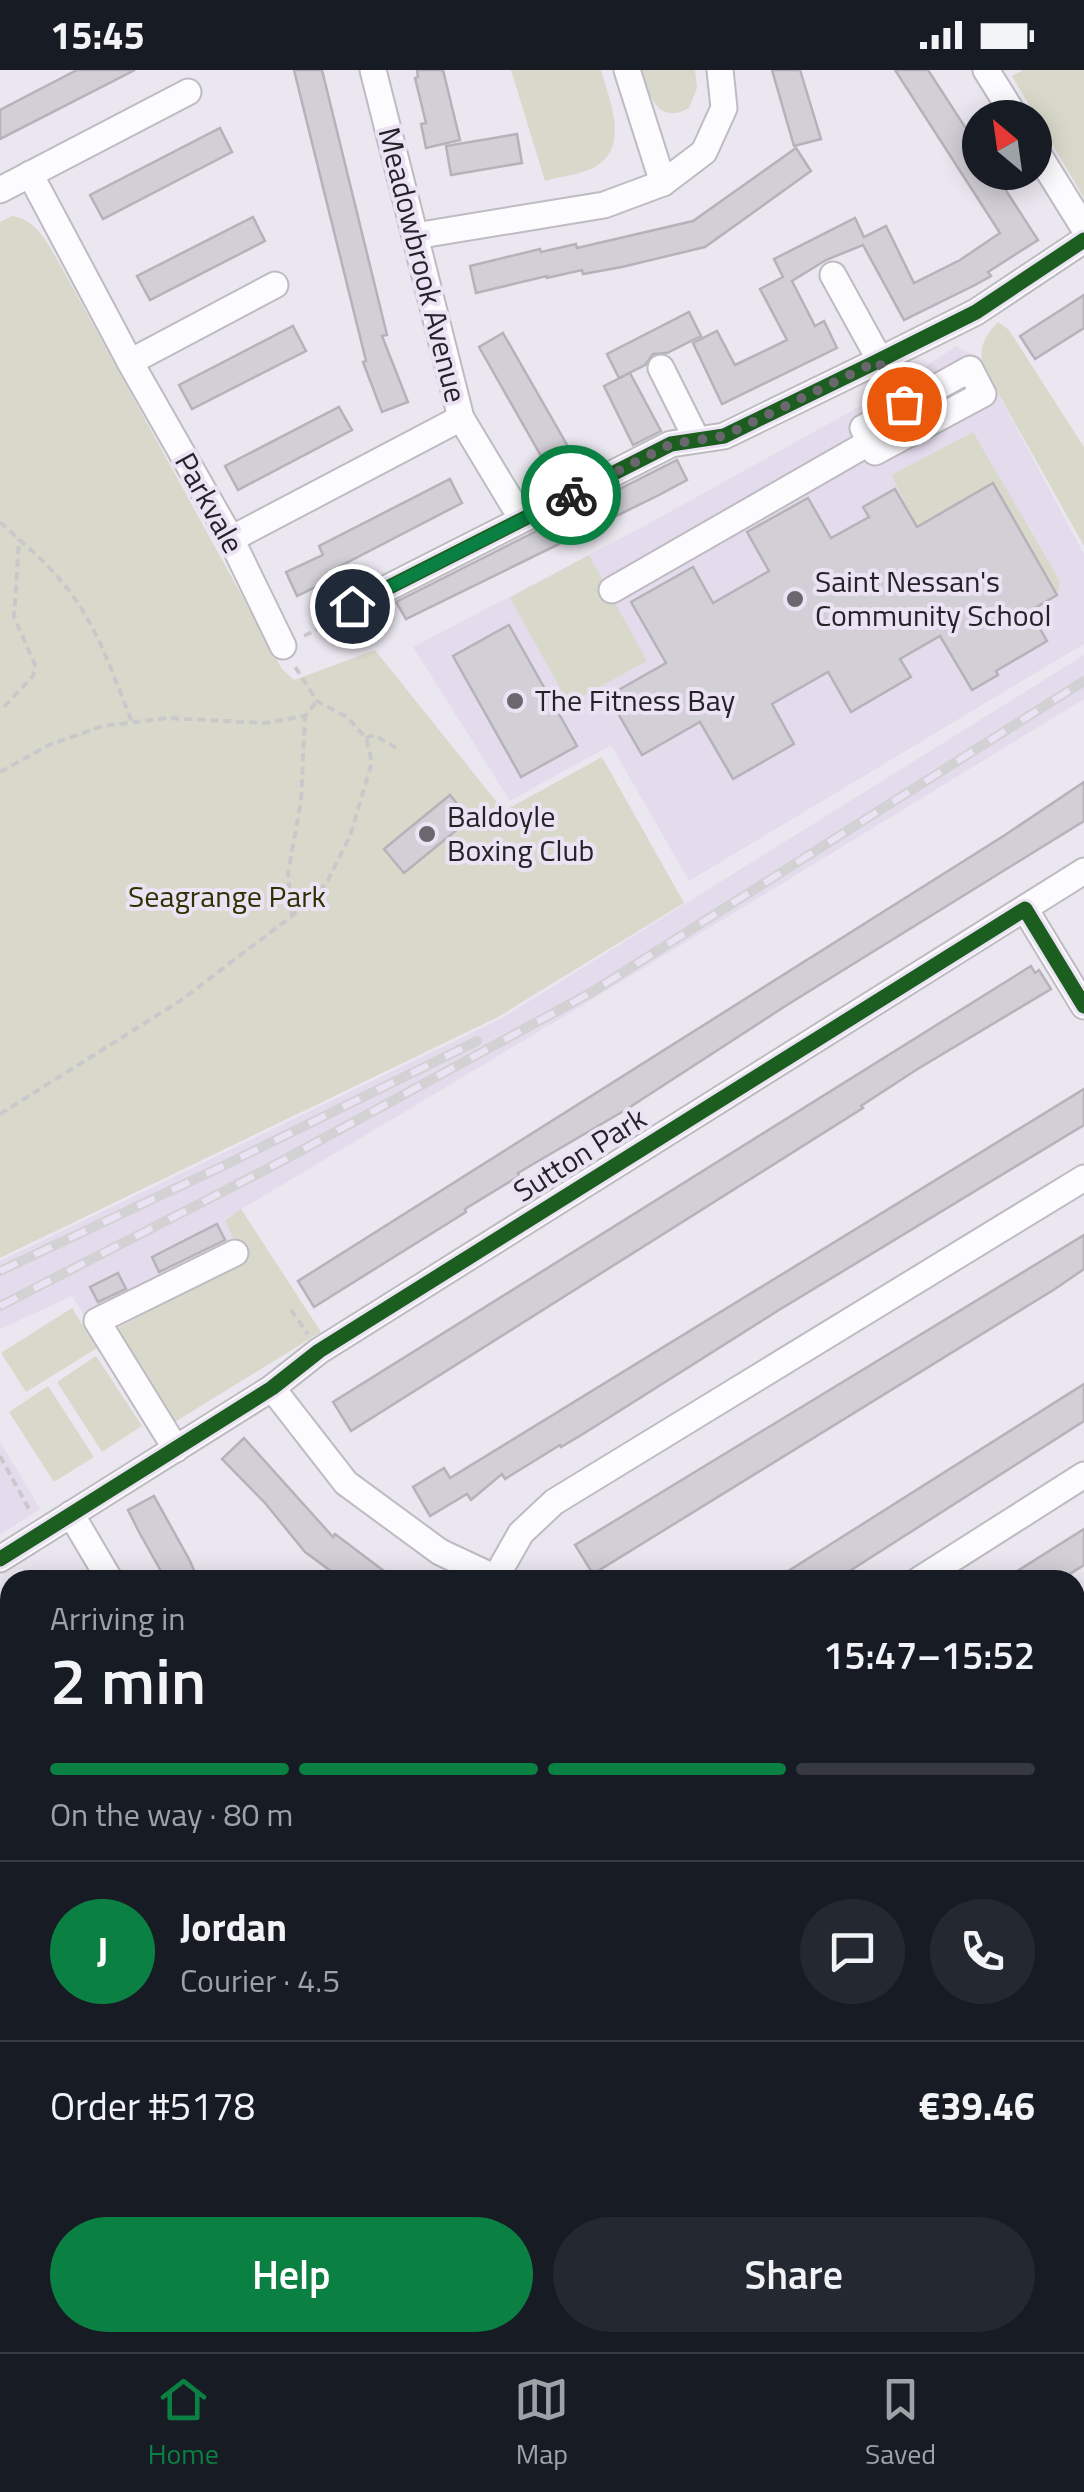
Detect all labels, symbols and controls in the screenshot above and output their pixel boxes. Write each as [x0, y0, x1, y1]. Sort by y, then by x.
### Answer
text: 15:45 [50, 6, 145, 64]
north arrow [962, 100, 1052, 190]
map controls [962, 100, 1052, 190]
street label: Meadowbrook Avenue [367, 122, 479, 407]
pin [862, 362, 947, 447]
icon: bag [877, 377, 932, 432]
street label: Parkvale [163, 444, 256, 561]
courier [521, 445, 621, 545]
icon: bike [544, 468, 599, 523]
place label: Saint Nessan's Community School [815, 558, 1051, 638]
pin [310, 564, 395, 649]
icon: home [325, 579, 380, 634]
marker: Saint Nessan's Community School [784, 588, 806, 610]
place label: The Fitness Bay [535, 677, 735, 723]
marker: The Fitness Bay [504, 690, 526, 712]
place label: Baldoyle Boxing Club [447, 793, 594, 873]
marker: Baldoyle Boxing Club [416, 823, 438, 845]
park label: Seagrange Park [128, 873, 326, 919]
street label: Sutton Park [504, 1095, 655, 1213]
text: Arriving in [50, 1594, 186, 1642]
text: 15:47–15:52 [823, 1626, 1035, 1684]
text: 2 min [50, 1630, 206, 1729]
text: On the way · 80 m [50, 1790, 293, 1838]
text: Jordan [180, 1898, 287, 1956]
button: chat [800, 1899, 905, 2004]
button: phone [930, 1899, 1035, 2004]
text: J [97, 1922, 108, 1980]
text: Courier · 4.5 [180, 1956, 340, 2004]
text: Order #5178 [50, 2077, 255, 2135]
text: €39.46 [919, 2077, 1035, 2135]
button: Help [50, 2217, 533, 2332]
button: Share [553, 2217, 1035, 2332]
tab: Home [148, 2372, 219, 2475]
tab: Map [514, 2372, 569, 2475]
tab: Saved [865, 2372, 936, 2475]

